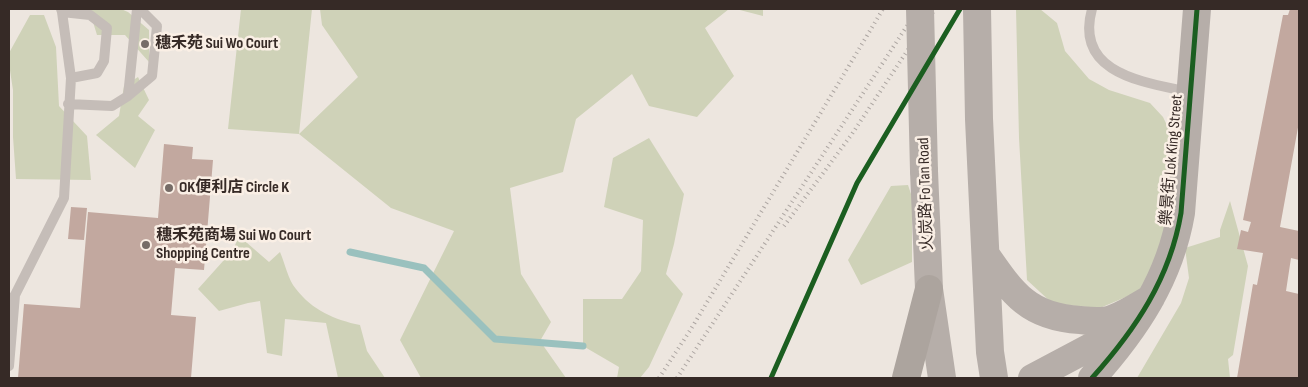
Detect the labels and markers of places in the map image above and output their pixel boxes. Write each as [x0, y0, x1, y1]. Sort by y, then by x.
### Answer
place label: 穗禾苑 Sui Wo Court [155, 34, 278, 54]
marker: 穗禾苑 Sui Wo Court [139, 38, 151, 50]
place label: OK便利店 Circle K [179, 178, 289, 198]
marker: OK便利店 Circle K [163, 182, 175, 194]
place label: 穗禾苑商場 Sui Wo Court Shopping Centre [156, 226, 311, 264]
marker: 穗禾苑商場 Sui Wo Court Shopping Centre [140, 239, 152, 251]

